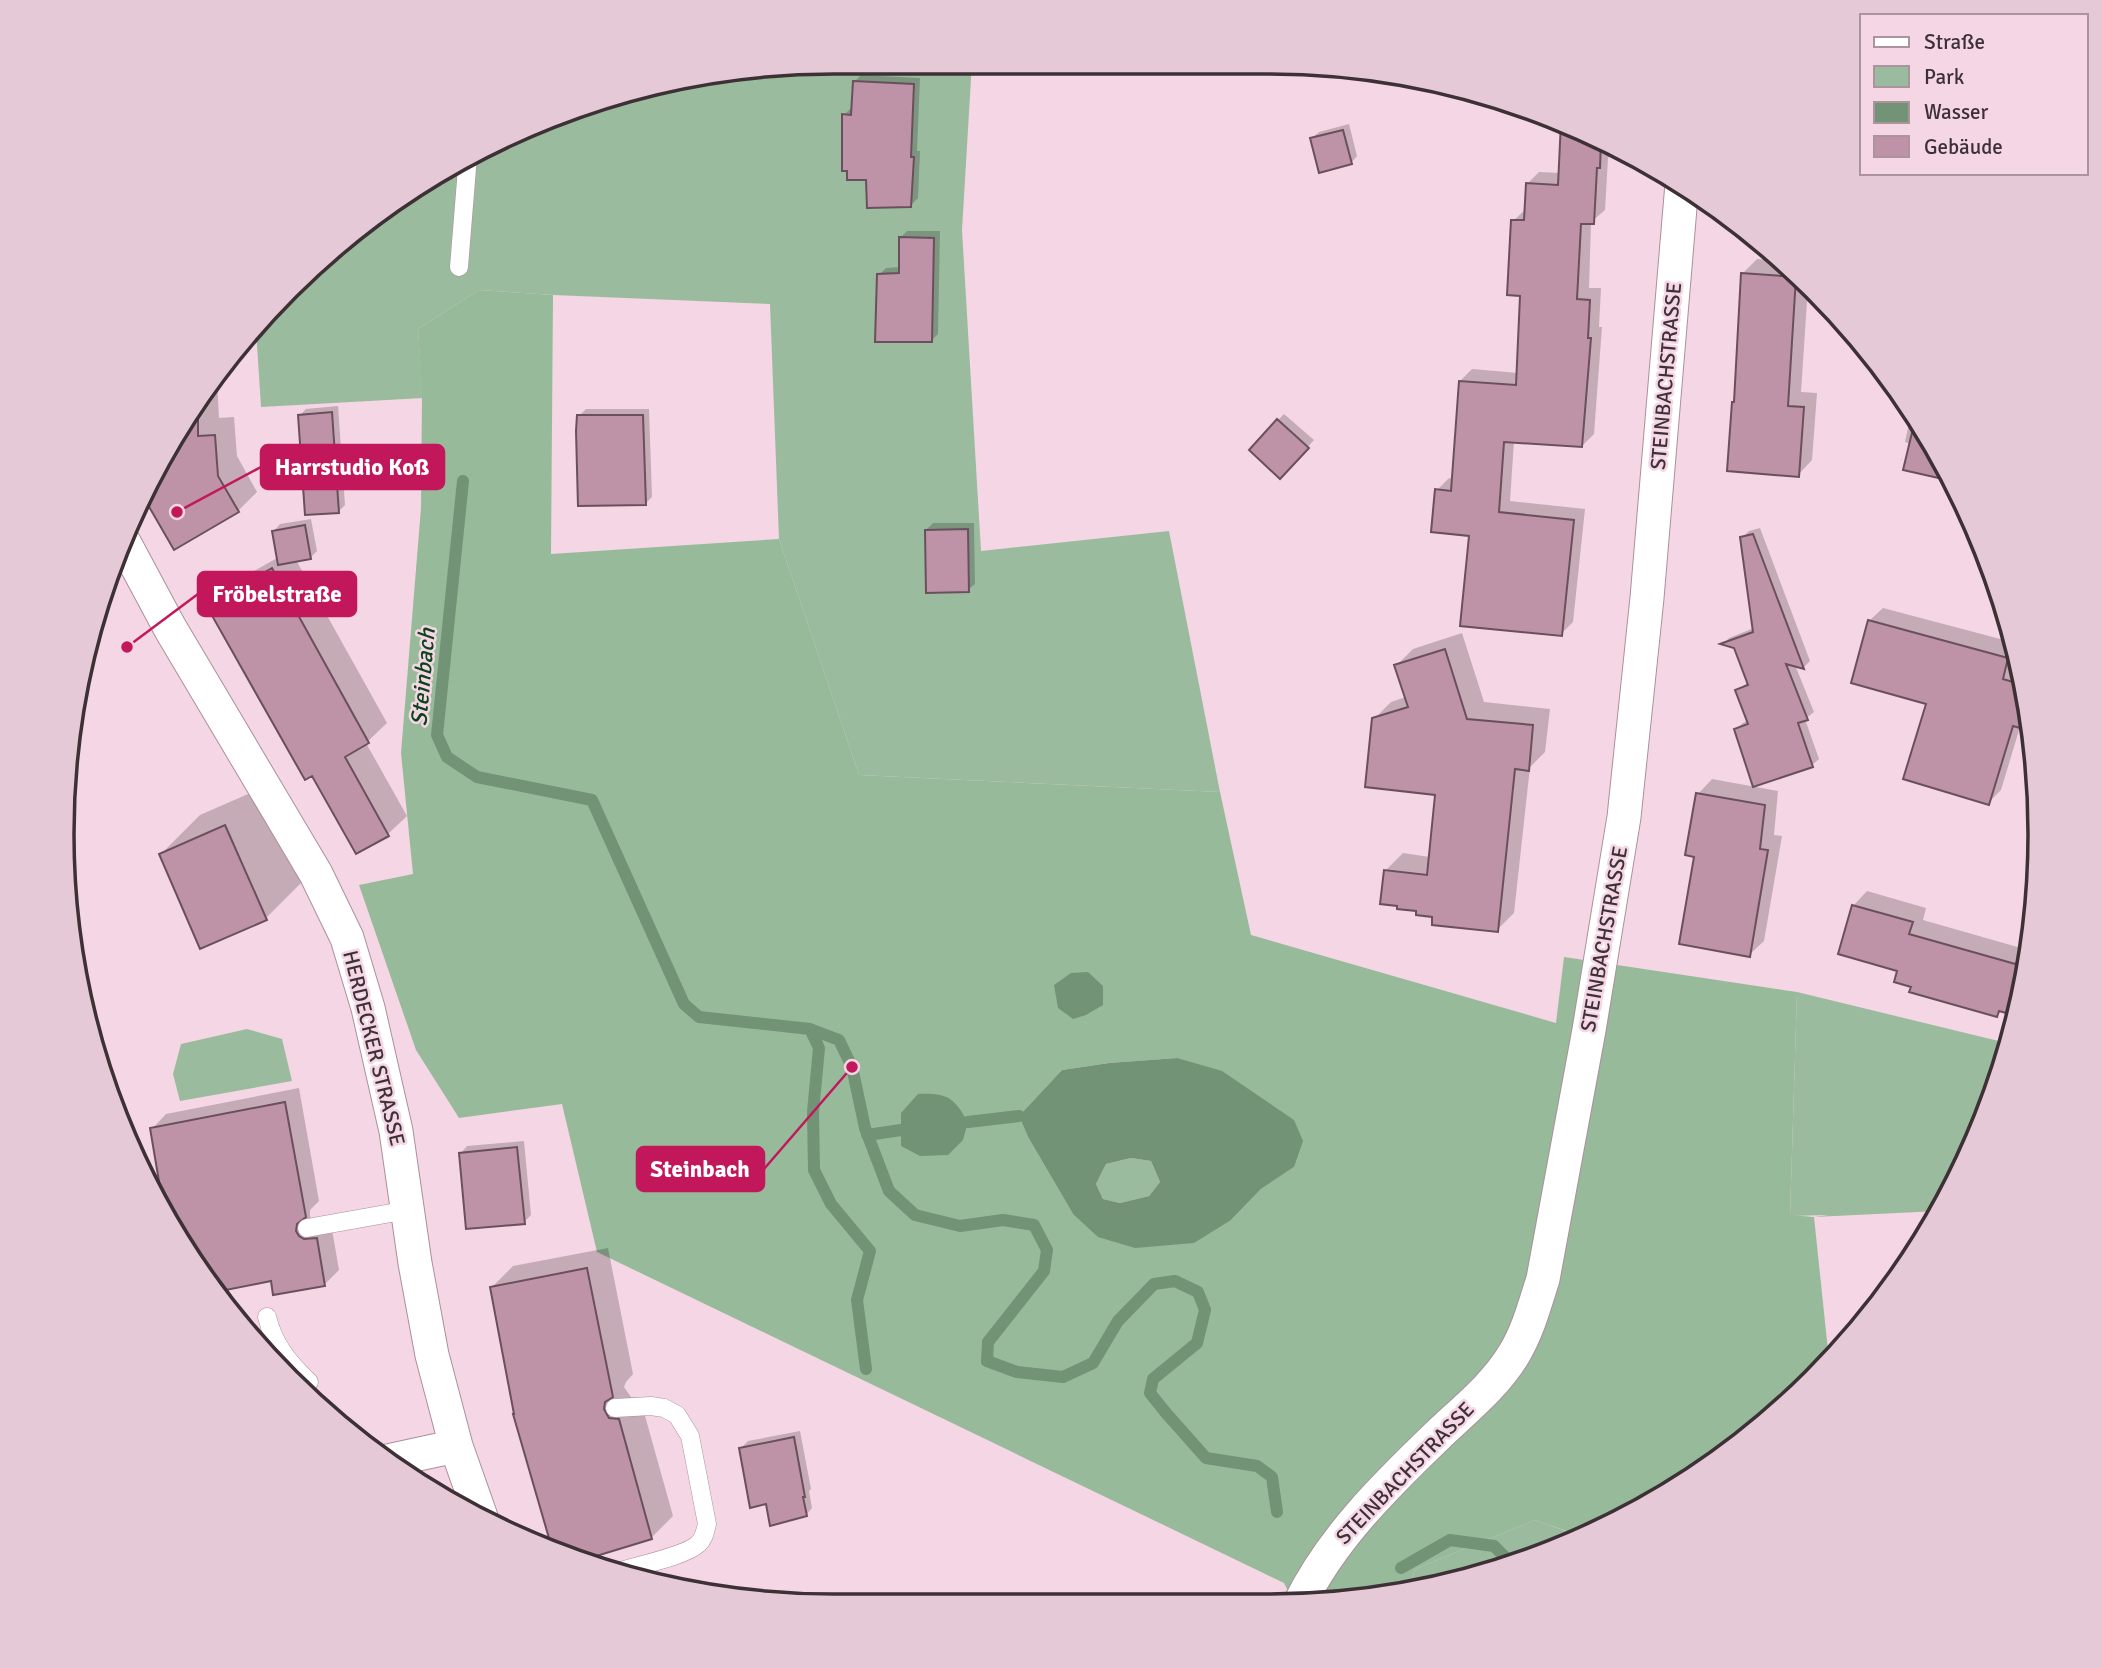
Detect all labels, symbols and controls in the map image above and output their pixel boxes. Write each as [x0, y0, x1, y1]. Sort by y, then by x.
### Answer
legend [1860, 14, 2088, 175]
text: Straße [1924, 29, 1985, 55]
text: Park [1924, 64, 1965, 90]
text: Wasser [1924, 99, 1989, 125]
text: Gebäude [1924, 134, 2003, 160]
street label: STEINBACHSTRASSE [1645, 281, 1687, 471]
callout: Harrstudio Koß [261, 445, 444, 489]
text: Harrstudio Koß [275, 453, 429, 482]
callout: Fröbelstraße [198, 572, 356, 616]
text: Fröbelstraße [212, 580, 342, 609]
water label: Steinbach [404, 625, 442, 727]
street label: STEINBACHSTRASSE [1575, 844, 1633, 1034]
street label: HERDECKER STRASSE [337, 948, 411, 1148]
callout: Steinbach [637, 1147, 764, 1191]
text: Steinbach [650, 1155, 750, 1184]
street label: STEINBACHSTRASSE [1330, 1396, 1480, 1550]

